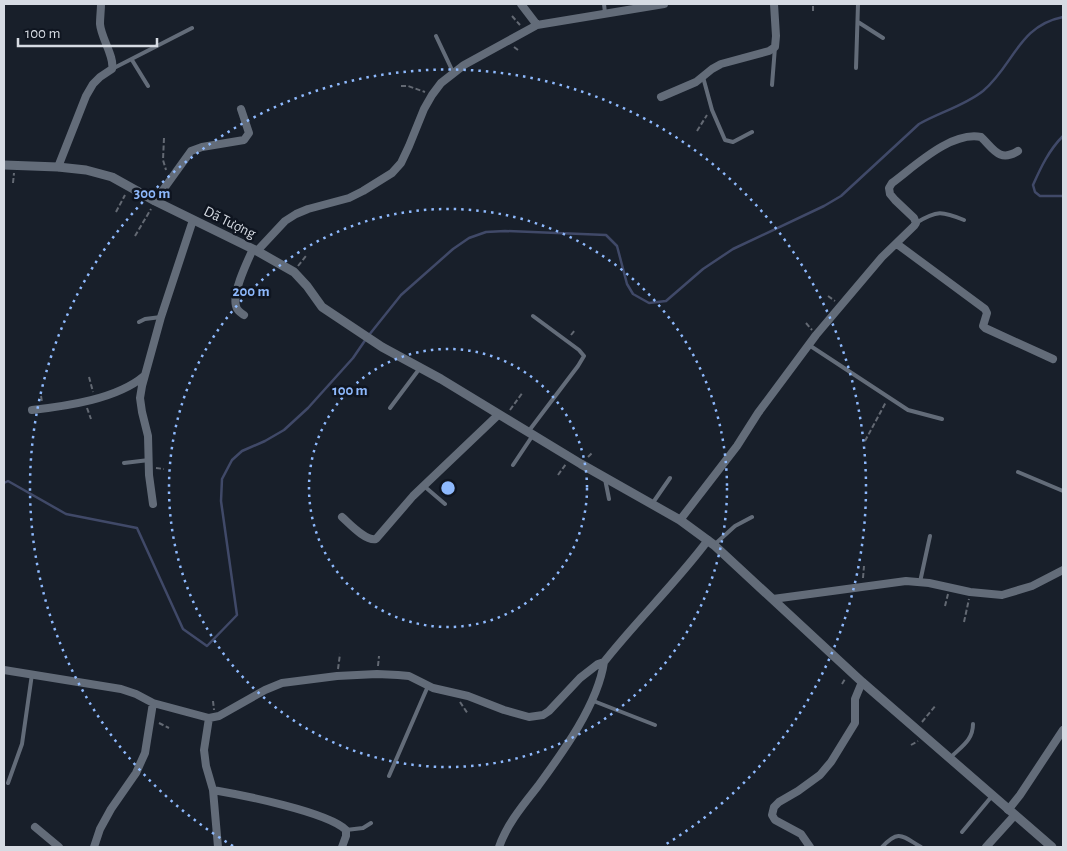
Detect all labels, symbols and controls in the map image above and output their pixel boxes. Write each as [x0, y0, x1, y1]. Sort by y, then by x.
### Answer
scale bar [18, 15, 156, 47]
text: 100 m [25, 26, 60, 41]
text: 300 m [134, 186, 170, 201]
street label: Dã Tượng [201, 204, 259, 242]
text: 200 m [232, 284, 270, 299]
text: 100 m [332, 383, 368, 398]
centre of rings [439, 479, 457, 497]

